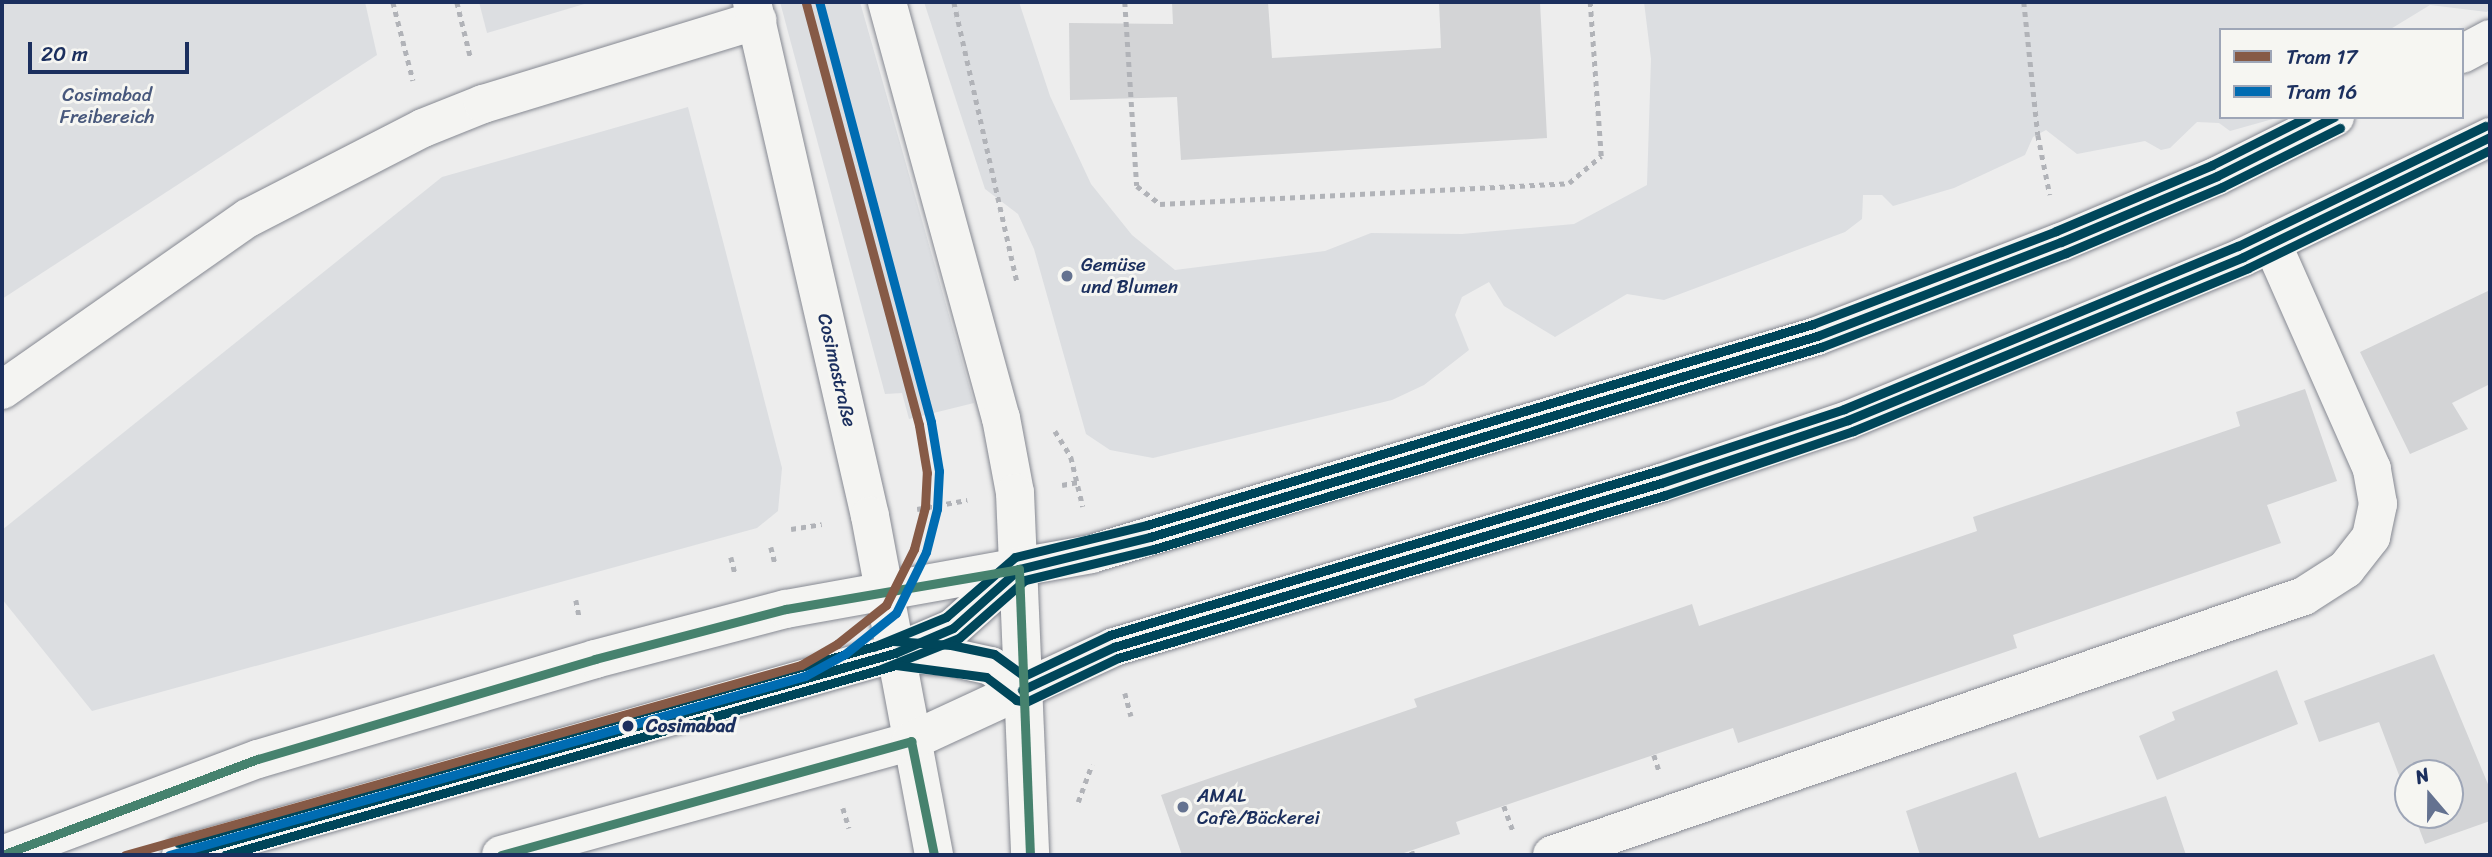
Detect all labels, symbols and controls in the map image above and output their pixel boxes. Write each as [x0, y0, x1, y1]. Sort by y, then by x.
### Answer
scale bar [32, 28, 192, 72]
legend [2219, 28, 2464, 119]
text: 20 m [41, 35, 88, 73]
text: Tram 17 [2286, 38, 2358, 76]
text: Tram 16 [2286, 73, 2357, 111]
park label: Cosimabad Freibereich [60, 84, 154, 128]
place label: Gemüse und Blumen [1081, 254, 1179, 298]
marker: Gemüse und Blumen [1059, 268, 1075, 284]
street label: Cosimastraße [813, 311, 861, 429]
marker: Cosimabad [617, 715, 639, 737]
place label: Cosimabad [646, 715, 735, 737]
text: N [2410, 758, 2434, 793]
north arrow [2394, 759, 2464, 829]
place label: AMAL Cafè/Bäckerei [1197, 785, 1320, 829]
marker: AMAL Cafè/Bäckerei [1175, 799, 1191, 815]

